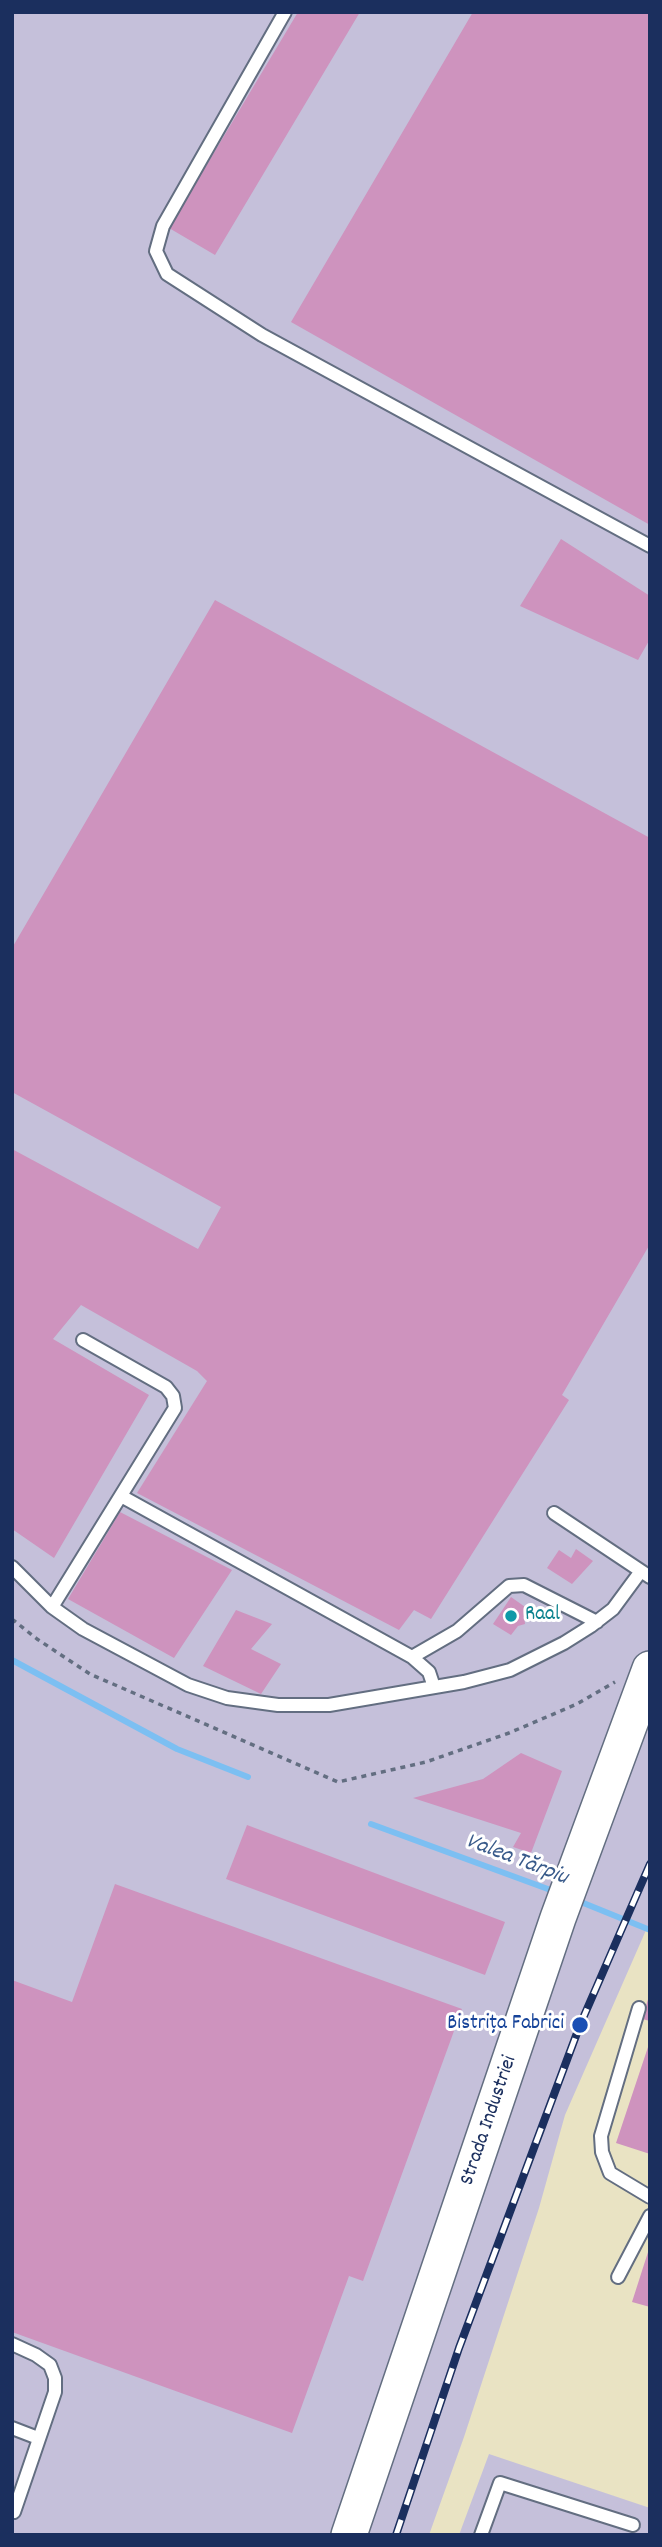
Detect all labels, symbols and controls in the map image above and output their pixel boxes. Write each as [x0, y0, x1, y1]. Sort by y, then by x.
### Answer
place label: Raal [525, 1603, 560, 1629]
marker: Raal [503, 1608, 519, 1624]
water label: Valea Tărpiu [461, 1829, 571, 1893]
place label: Bistrița Fabrici [447, 2012, 564, 2038]
marker: Bistrița Fabrici [570, 2015, 590, 2035]
street label: Strada Industriei [456, 2053, 524, 2189]

